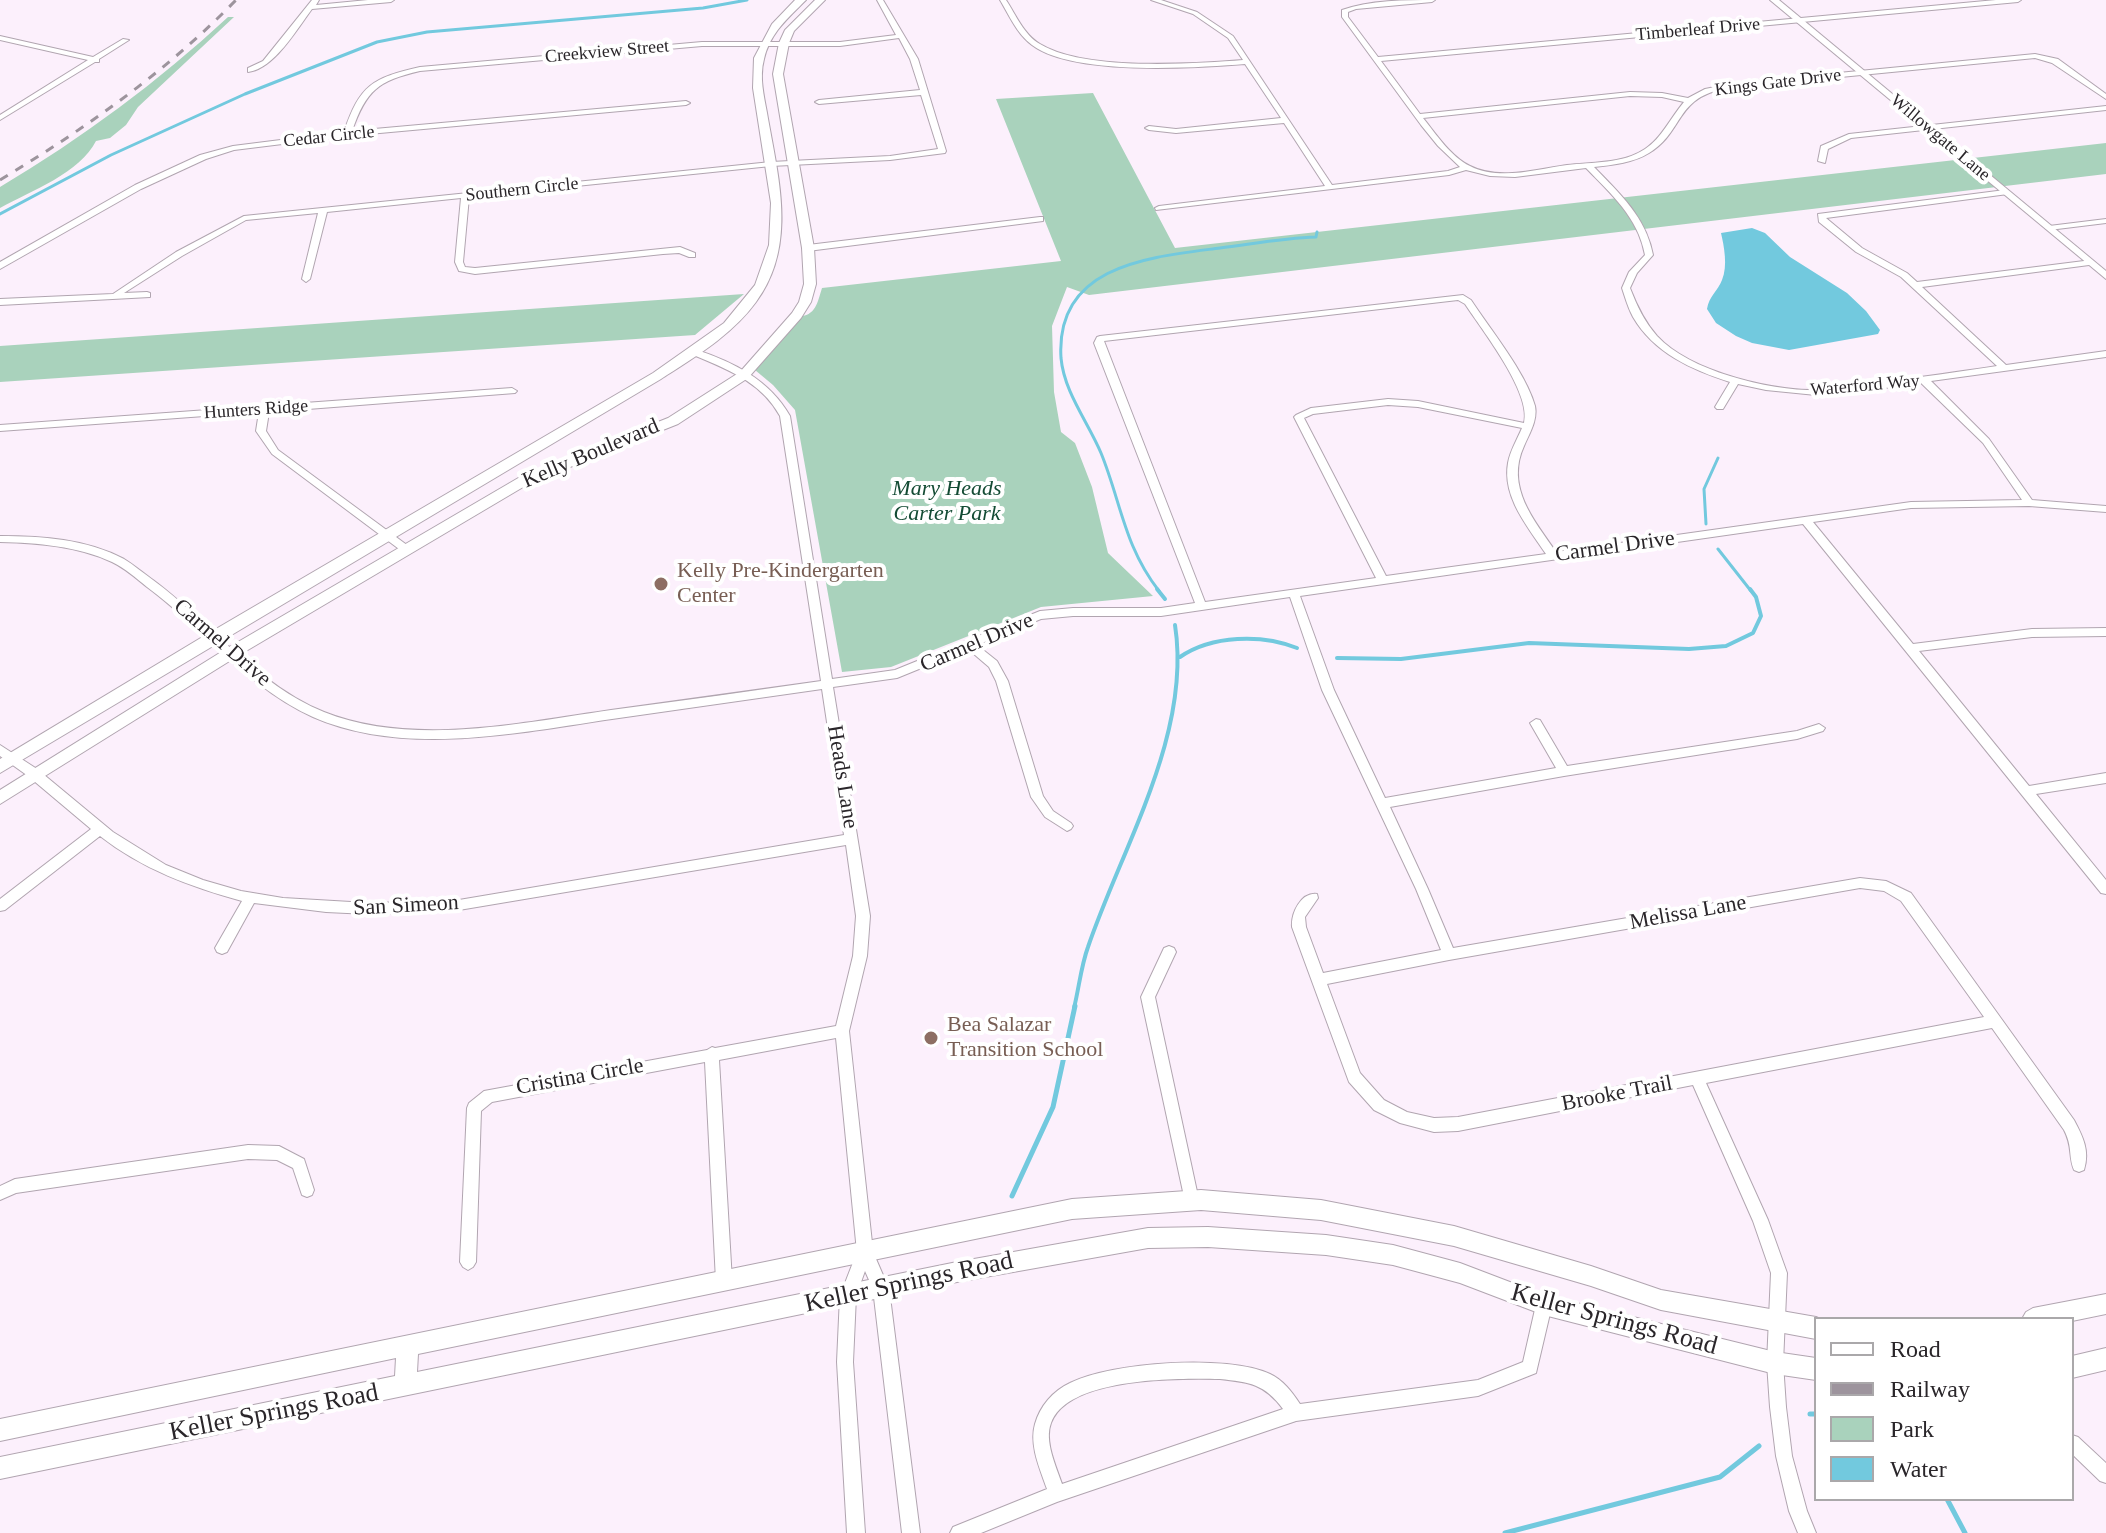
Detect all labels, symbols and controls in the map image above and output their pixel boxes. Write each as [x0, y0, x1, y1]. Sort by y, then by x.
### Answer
street label: Timberleaf Drive [1635, 14, 1761, 46]
street label: Creekview Street [544, 36, 670, 68]
street label: Kings Gate Drive [1714, 65, 1842, 101]
street label: Willowgate Lane [1886, 90, 1994, 186]
street label: Cedar Circle [282, 121, 376, 153]
street label: Southern Circle [464, 173, 580, 207]
street label: Waterford Way [1809, 370, 1921, 402]
street label: Hunters Ridge [203, 396, 309, 424]
street label: Kelly Boulevard [519, 413, 663, 495]
park label: Mary Heads Carter Park [892, 476, 1002, 528]
street label: Carmel Drive [1554, 526, 1676, 568]
place label: Kelly Pre-Kindergarten Center [677, 558, 884, 610]
marker: Kelly Pre-Kindergarten Center [652, 575, 670, 593]
street label: Carmel Drive [168, 594, 276, 692]
street label: Carmel Drive [916, 607, 1038, 679]
street label: Heads Lane [821, 723, 863, 831]
street label: San Simeon [353, 890, 459, 922]
street label: Melissa Lane [1628, 890, 1748, 936]
place label: Bea Salazar Transition School [947, 1012, 1103, 1064]
marker: Bea Salazar Transition School [922, 1029, 940, 1047]
street label: Cristina Circle [514, 1053, 646, 1101]
street label: Brooke Trail [1559, 1070, 1675, 1118]
street label: Keller Springs Road [802, 1246, 1016, 1320]
street label: Keller Springs Road [1507, 1277, 1721, 1363]
legend [1814, 1317, 2074, 1501]
text: Road [1890, 1336, 1941, 1362]
text: Railway [1890, 1376, 1970, 1402]
street label: Keller Springs Road [167, 1377, 381, 1449]
text: Park [1890, 1416, 1934, 1442]
text: Water [1890, 1456, 1947, 1482]

